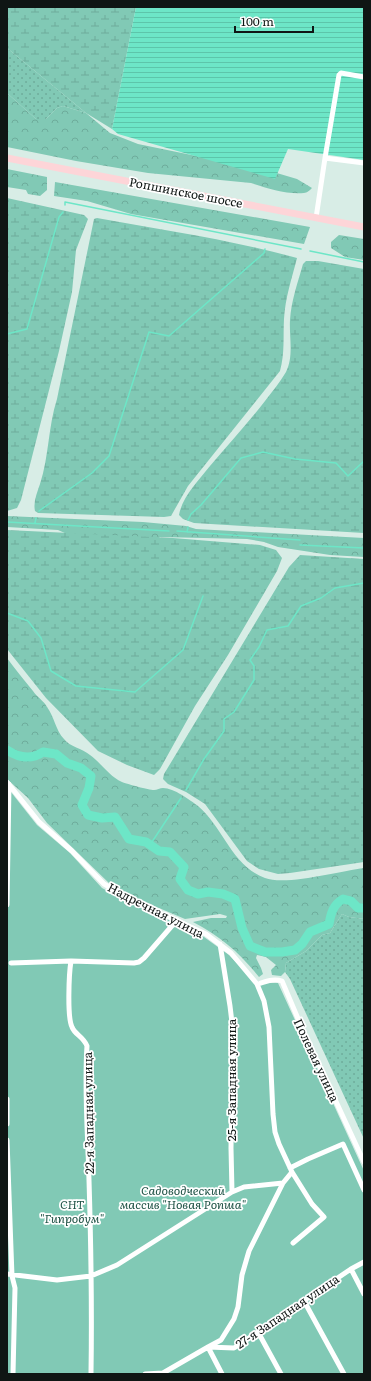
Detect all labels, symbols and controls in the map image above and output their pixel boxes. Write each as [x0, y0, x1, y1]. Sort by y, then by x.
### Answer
scale bar [235, 8, 313, 34]
text: 100 m [241, 12, 274, 30]
street label: Ропшинское шоссе [128, 172, 244, 212]
street label: Надречная улица [105, 878, 208, 942]
street label: Полевая улица [290, 1015, 344, 1105]
street label: 25-я Западная улица [222, 1018, 240, 1141]
street label: 22-я Западная улица [78, 1051, 98, 1174]
park label: Садоводческий массив "Новая Ропша" [120, 1181, 247, 1213]
park label: СНТ "Гипробум" [40, 1195, 104, 1227]
street label: 27-я Западная улица [232, 1269, 343, 1352]

